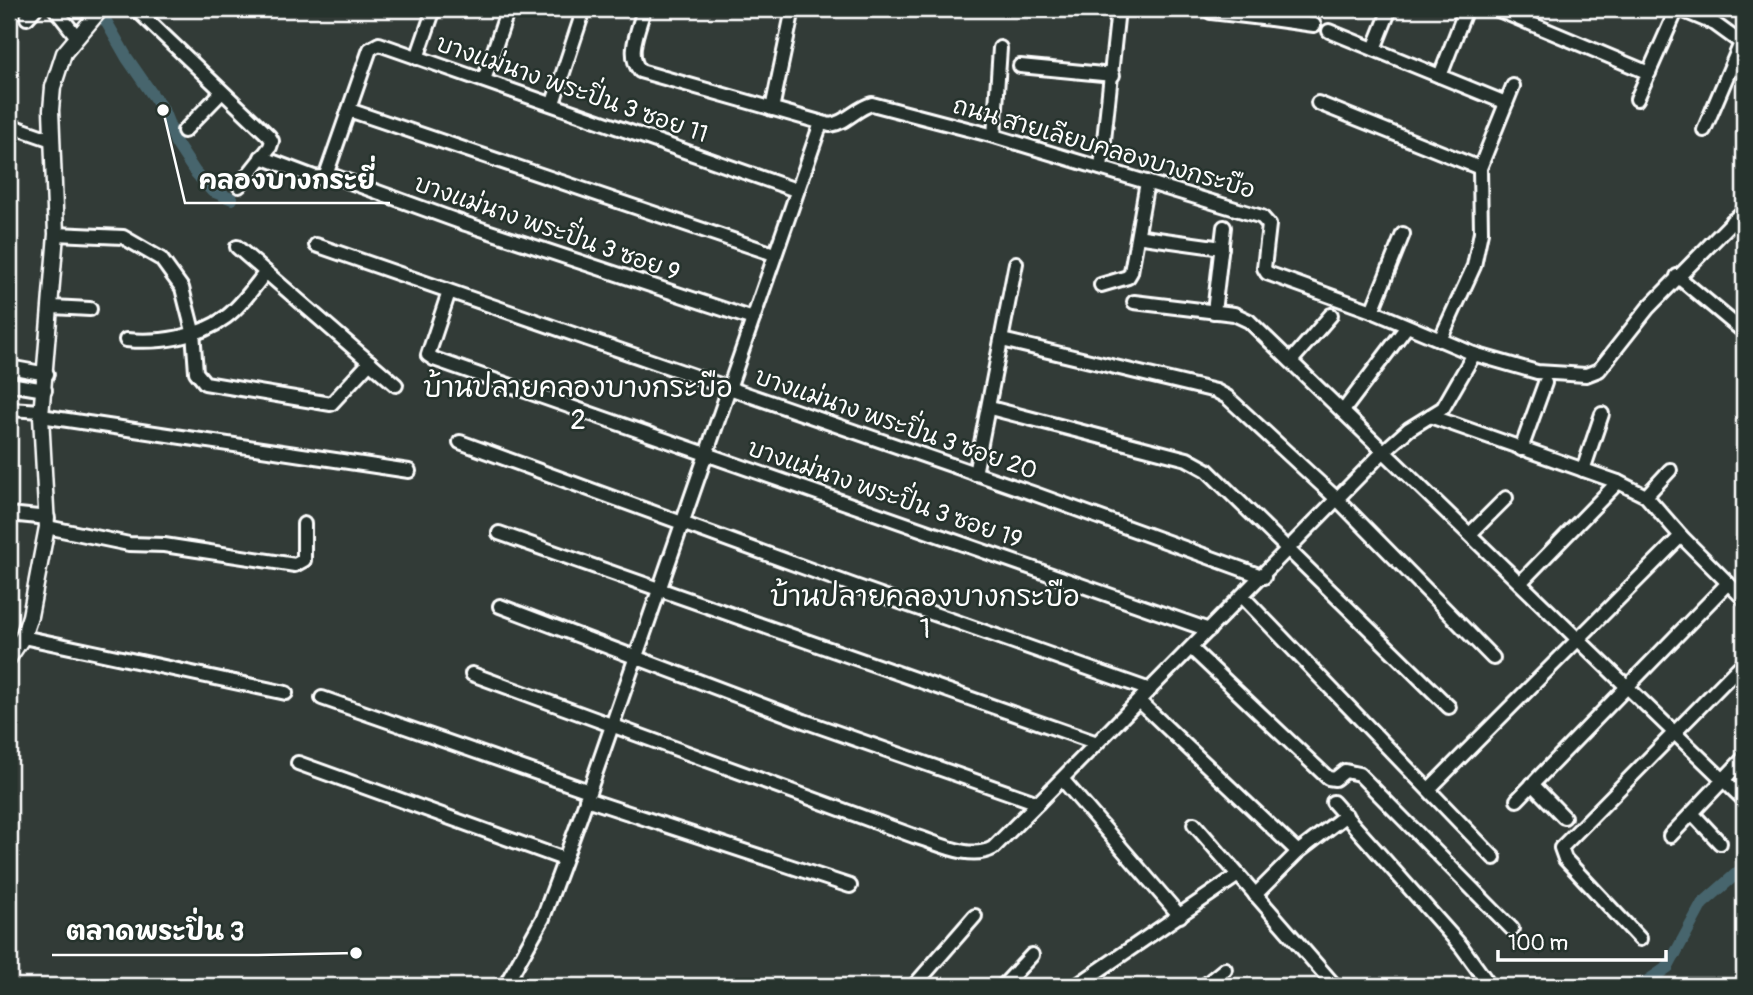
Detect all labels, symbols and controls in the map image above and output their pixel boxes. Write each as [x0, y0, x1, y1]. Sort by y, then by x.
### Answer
street label: บางแม่นาง พระปิ่น 3 ซอย 11 [432, 22, 714, 149]
street label: ถนน สายเลียบคลองบางกระบือ [950, 90, 1259, 205]
text: คลองบางกระยี่ [199, 155, 375, 197]
callout: คลองบางกระยี่ [185, 156, 390, 203]
street label: บางแม่นาง พระปิ่น 3 ซอย 9 [410, 162, 686, 287]
street label: บางแม่นาง พระปิ่น 3 ซอย 20 [751, 355, 1043, 486]
district label: บ้านปลายคลองบางกระบือ 2 [423, 369, 733, 438]
street label: บางแม่นาง พระปิ่น 3 ซอย 19 [744, 427, 1028, 555]
district label: บ้านปลายคลองบางกระบือ 1 [770, 578, 1080, 647]
text: ตลาดพระปิ่น 3 [66, 907, 244, 948]
callout: ตลาดพระปิ่น 3 [52, 908, 258, 955]
scale bar [1498, 918, 1666, 962]
text: 100 m [1508, 930, 1568, 957]

